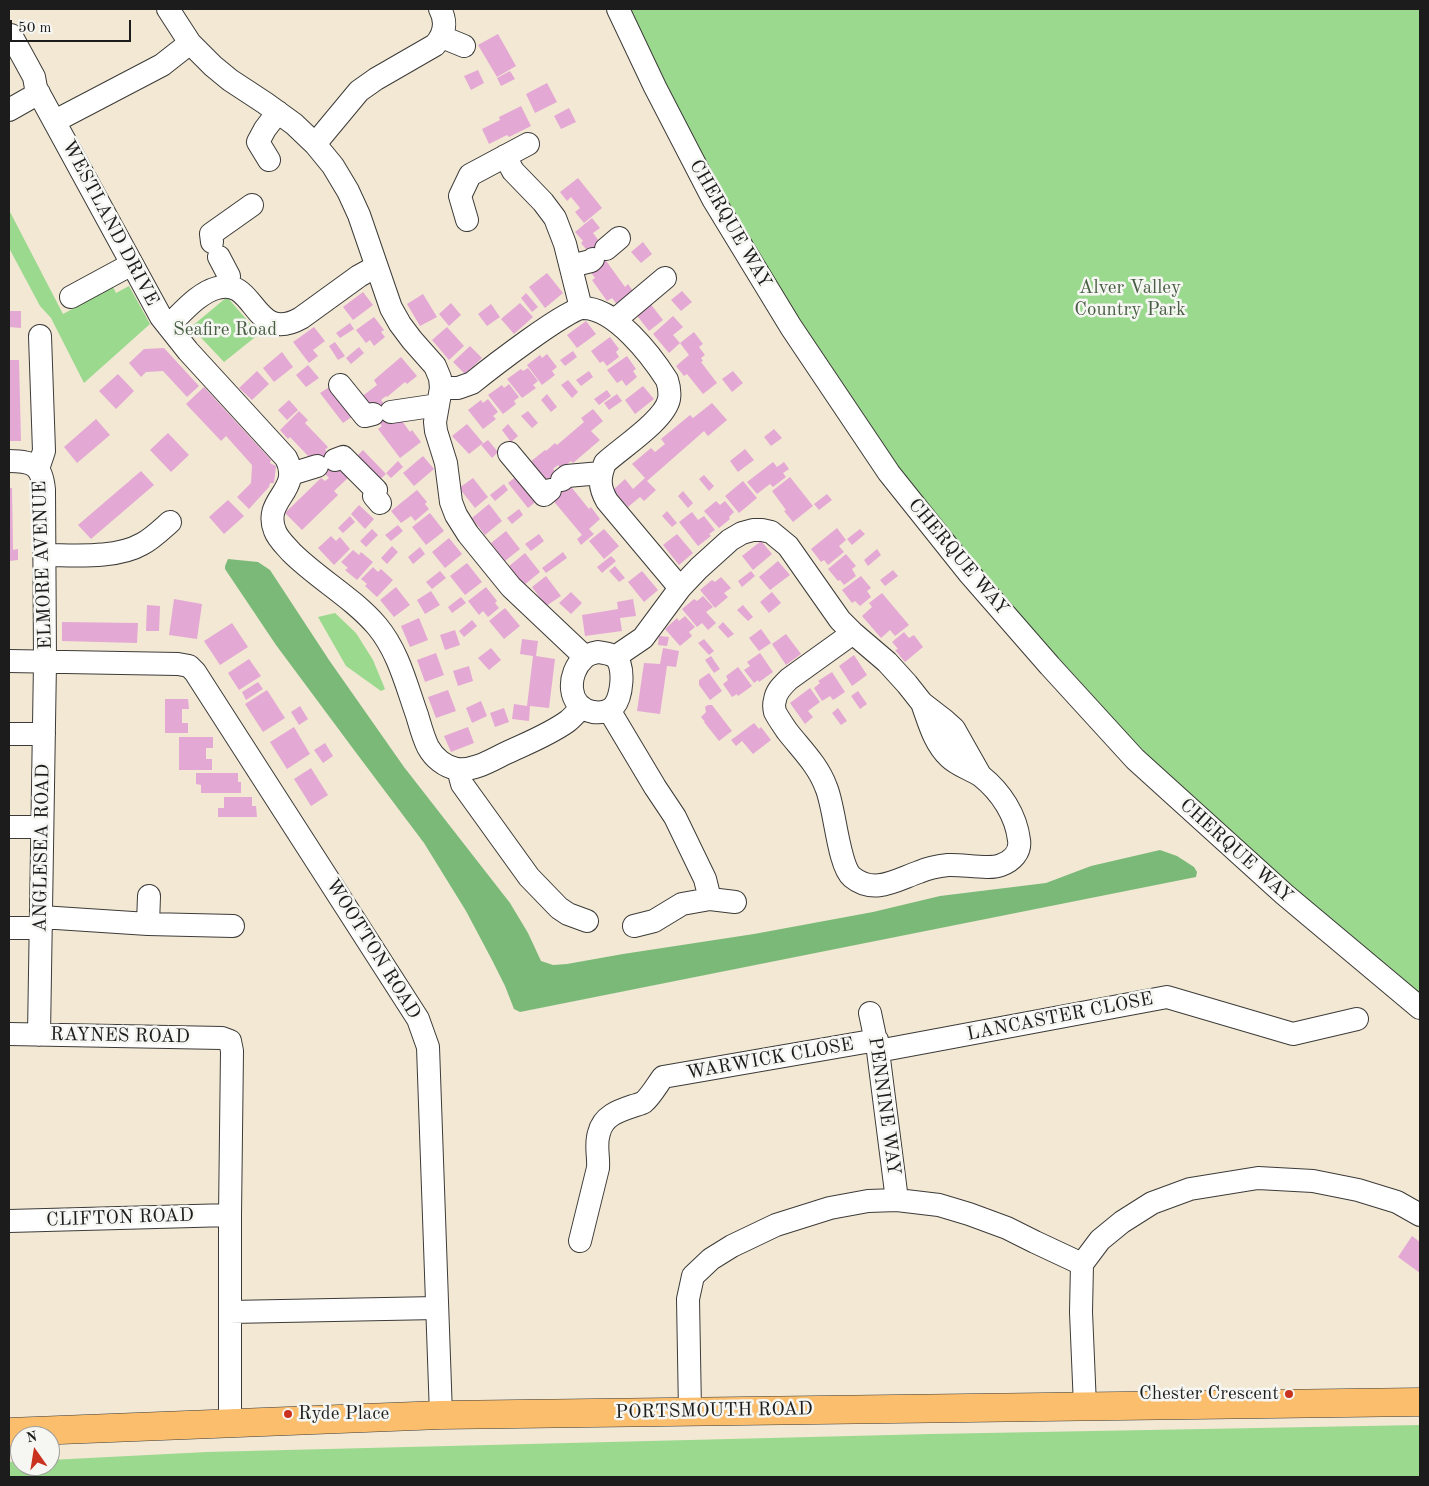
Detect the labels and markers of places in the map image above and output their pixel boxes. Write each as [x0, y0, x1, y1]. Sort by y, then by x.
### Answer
place label: Chester Crescent [1139, 1383, 1279, 1405]
marker: Chester Crescent [1283, 1388, 1295, 1400]
place label: Ryde Place [298, 1403, 389, 1425]
marker: Ryde Place [282, 1408, 294, 1420]

